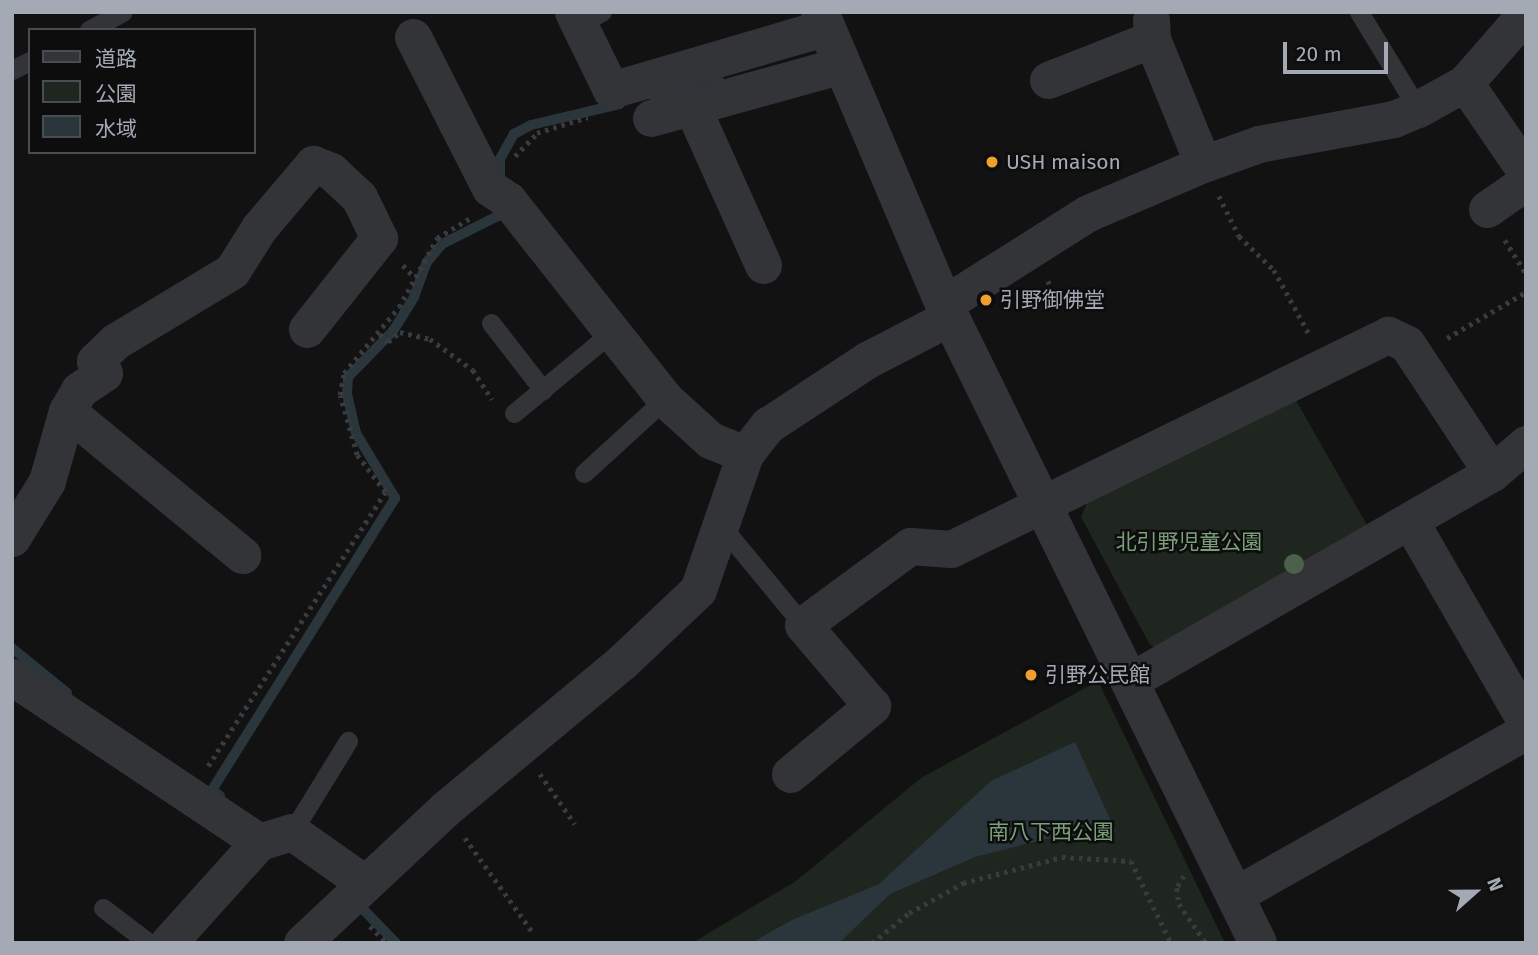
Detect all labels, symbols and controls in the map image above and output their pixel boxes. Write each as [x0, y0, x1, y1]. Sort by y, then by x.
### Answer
legend [28, 28, 256, 154]
scale bar [1286, 28, 1391, 72]
text: 20 m [1296, 41, 1342, 67]
text: 道路 [95, 46, 137, 72]
text: 公園 [95, 81, 137, 107]
text: 水域 [95, 116, 137, 142]
place label: USH maison [1006, 149, 1121, 175]
marker: USH maison [984, 154, 1000, 170]
place label: 引野御佛堂 [1000, 287, 1105, 313]
marker: 引野御佛堂 [978, 292, 994, 308]
park label: 北引野児童公園 [1116, 529, 1262, 555]
place label: 引野公民館 [1045, 662, 1150, 688]
marker: 引野公民館 [1023, 667, 1039, 683]
park label: 南八下西公園 [988, 819, 1114, 845]
north arrow [1440, 857, 1510, 927]
text: N [1482, 874, 1508, 894]

